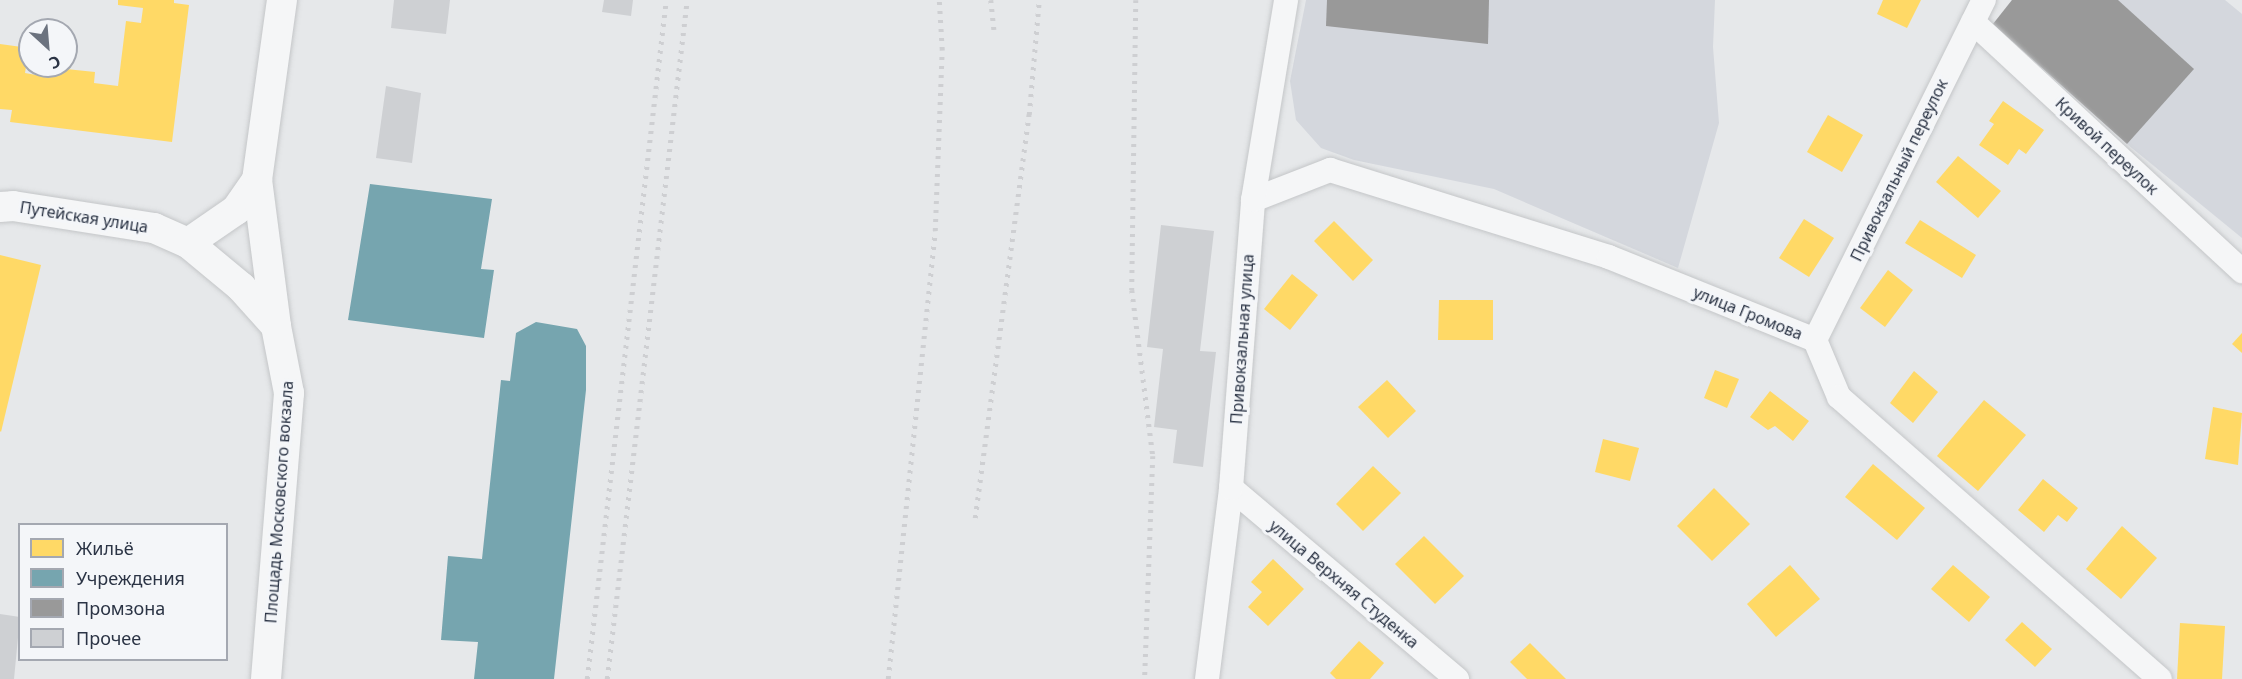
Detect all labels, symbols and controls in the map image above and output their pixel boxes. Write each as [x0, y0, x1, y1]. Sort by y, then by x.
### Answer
north arrow [18, 18, 78, 78]
text: С [46, 50, 64, 75]
street label: Привокзальный переулок [1846, 76, 1952, 264]
street label: Кривой переулок [2052, 93, 2162, 199]
street label: Путейская улица [18, 197, 150, 237]
street label: Привокзальная улица [1226, 253, 1258, 425]
street label: улица Громова [1691, 282, 1805, 344]
street label: Площадь Московского вокзала [261, 380, 297, 624]
street label: улица Верхняя Cтуденка [1265, 516, 1423, 652]
legend [18, 523, 228, 661]
text: Жильё [76, 536, 134, 560]
text: Учреждения [76, 566, 185, 590]
text: Промзона [76, 596, 165, 620]
text: Прочее [76, 626, 141, 650]

